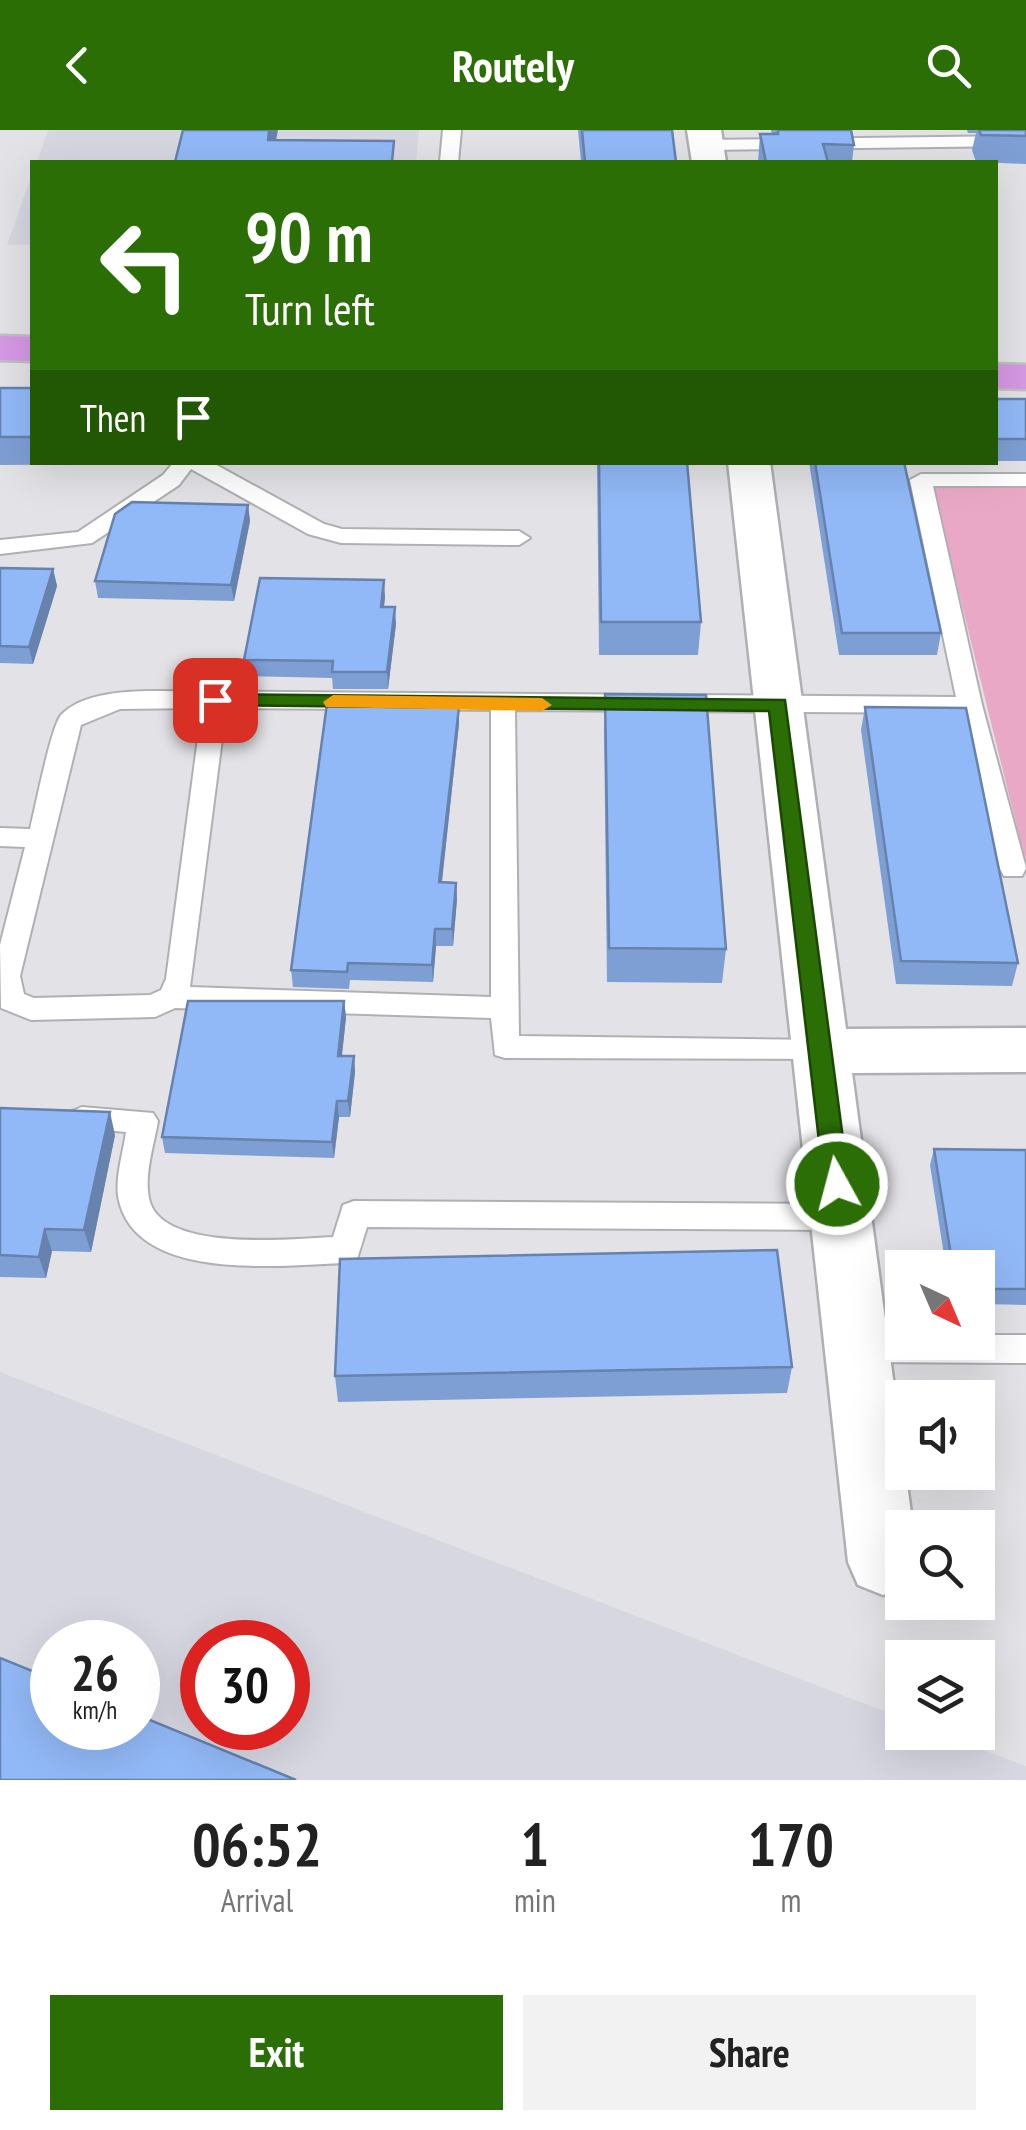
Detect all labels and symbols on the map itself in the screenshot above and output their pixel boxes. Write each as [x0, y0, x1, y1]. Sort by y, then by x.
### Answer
pin [173, 658, 258, 743]
position arrow [785, 1132, 889, 1236]
north arrow [885, 1250, 995, 1360]
speed limit sign: 30 [180, 1620, 310, 1750]

